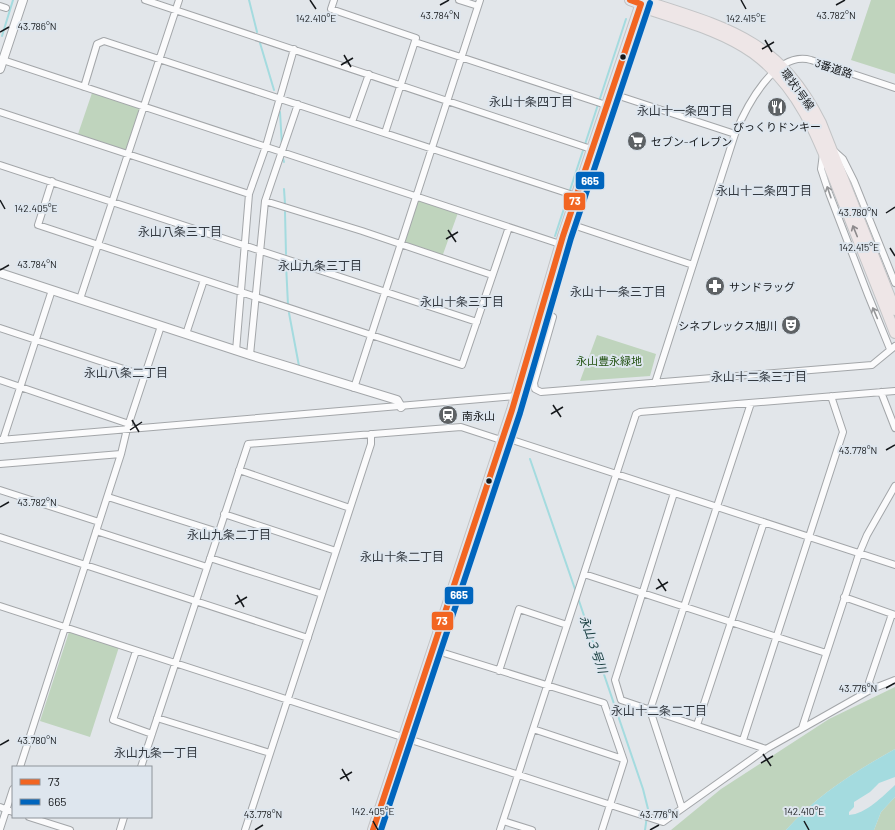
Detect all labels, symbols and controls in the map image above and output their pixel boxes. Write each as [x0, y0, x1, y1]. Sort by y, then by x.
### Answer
text: 43.784°N [420, 9, 460, 21]
text: 43.782°N [816, 9, 856, 21]
text: 142.410°E [296, 12, 336, 24]
text: 142.415°E [726, 12, 766, 24]
text: 43.786°N [17, 20, 57, 32]
unlabelled marker [618, 52, 628, 62]
street label: 3番道路 [814, 56, 854, 80]
street label: 環状1号線 [779, 66, 817, 112]
district label: 永山十条四丁目 [489, 94, 573, 108]
restaurant icon: びっくりドンキー [766, 96, 788, 118]
district label: 永山十一条四丁目 [637, 103, 733, 117]
place label: びっくりドンキー [733, 120, 821, 133]
supermarket icon: セブン-イレブン [626, 130, 648, 152]
place label: セブン-イレブン [651, 135, 732, 148]
line badge: 665 [575, 171, 605, 190]
text: 665 [581, 174, 599, 187]
district label: 永山十二条四丁目 [716, 183, 812, 197]
one-way arrow [824, 186, 832, 198]
line badge: 73 [563, 192, 586, 211]
text: 73 [569, 194, 581, 207]
text: 142.405°E [14, 202, 58, 214]
text: 43.780°N [838, 206, 878, 218]
district label: 永山八条三丁目 [138, 224, 222, 238]
one-way arrow [850, 226, 858, 238]
text: 142.415°E [839, 241, 879, 253]
text: 43.784°N [17, 258, 57, 270]
district label: 永山九条三丁目 [278, 258, 362, 272]
pharmacy icon: サンドラッグ [704, 275, 726, 297]
place label: サンドラッグ [729, 280, 795, 293]
district label: 永山十一条三丁目 [570, 284, 666, 298]
district label: 永山十条三丁目 [420, 294, 504, 308]
one-way arrow [871, 307, 878, 319]
theatre icon: シネプレックス旭川 [780, 314, 802, 336]
place label: シネプレックス旭川 [678, 319, 777, 332]
park label: 永山豊永緑地 [576, 354, 642, 367]
district label: 永山八条二丁目 [84, 365, 168, 379]
district label: 永山十二条三丁目 [711, 369, 807, 383]
station icon: 南永山 [437, 404, 459, 426]
place label: 南永山 [462, 409, 495, 422]
text: 43.778°N [839, 444, 877, 456]
unlabelled marker [484, 476, 494, 486]
text: 43.782°N [17, 496, 57, 508]
district label: 永山九条二丁目 [187, 527, 271, 541]
district label: 永山十条二丁目 [360, 549, 444, 563]
line badge: 665 [444, 586, 474, 605]
text: 665 [450, 588, 468, 601]
line badge: 73 [431, 611, 454, 631]
water label: 永山３号川 [578, 613, 611, 677]
text: 73 [436, 614, 448, 627]
text: 43.776°N [839, 682, 877, 694]
district label: 永山十二条二丁目 [611, 703, 707, 717]
text: 43.780°N [17, 734, 57, 746]
district label: 永山九条一丁目 [114, 745, 198, 759]
legend [12, 766, 152, 818]
text: 73 [48, 774, 60, 788]
text: 665 [48, 794, 67, 808]
text: 142.405°E [351, 805, 395, 817]
text: 142.410°E [784, 805, 824, 817]
text: 43.778°N [244, 808, 282, 820]
text: 43.776°N [640, 808, 678, 820]

